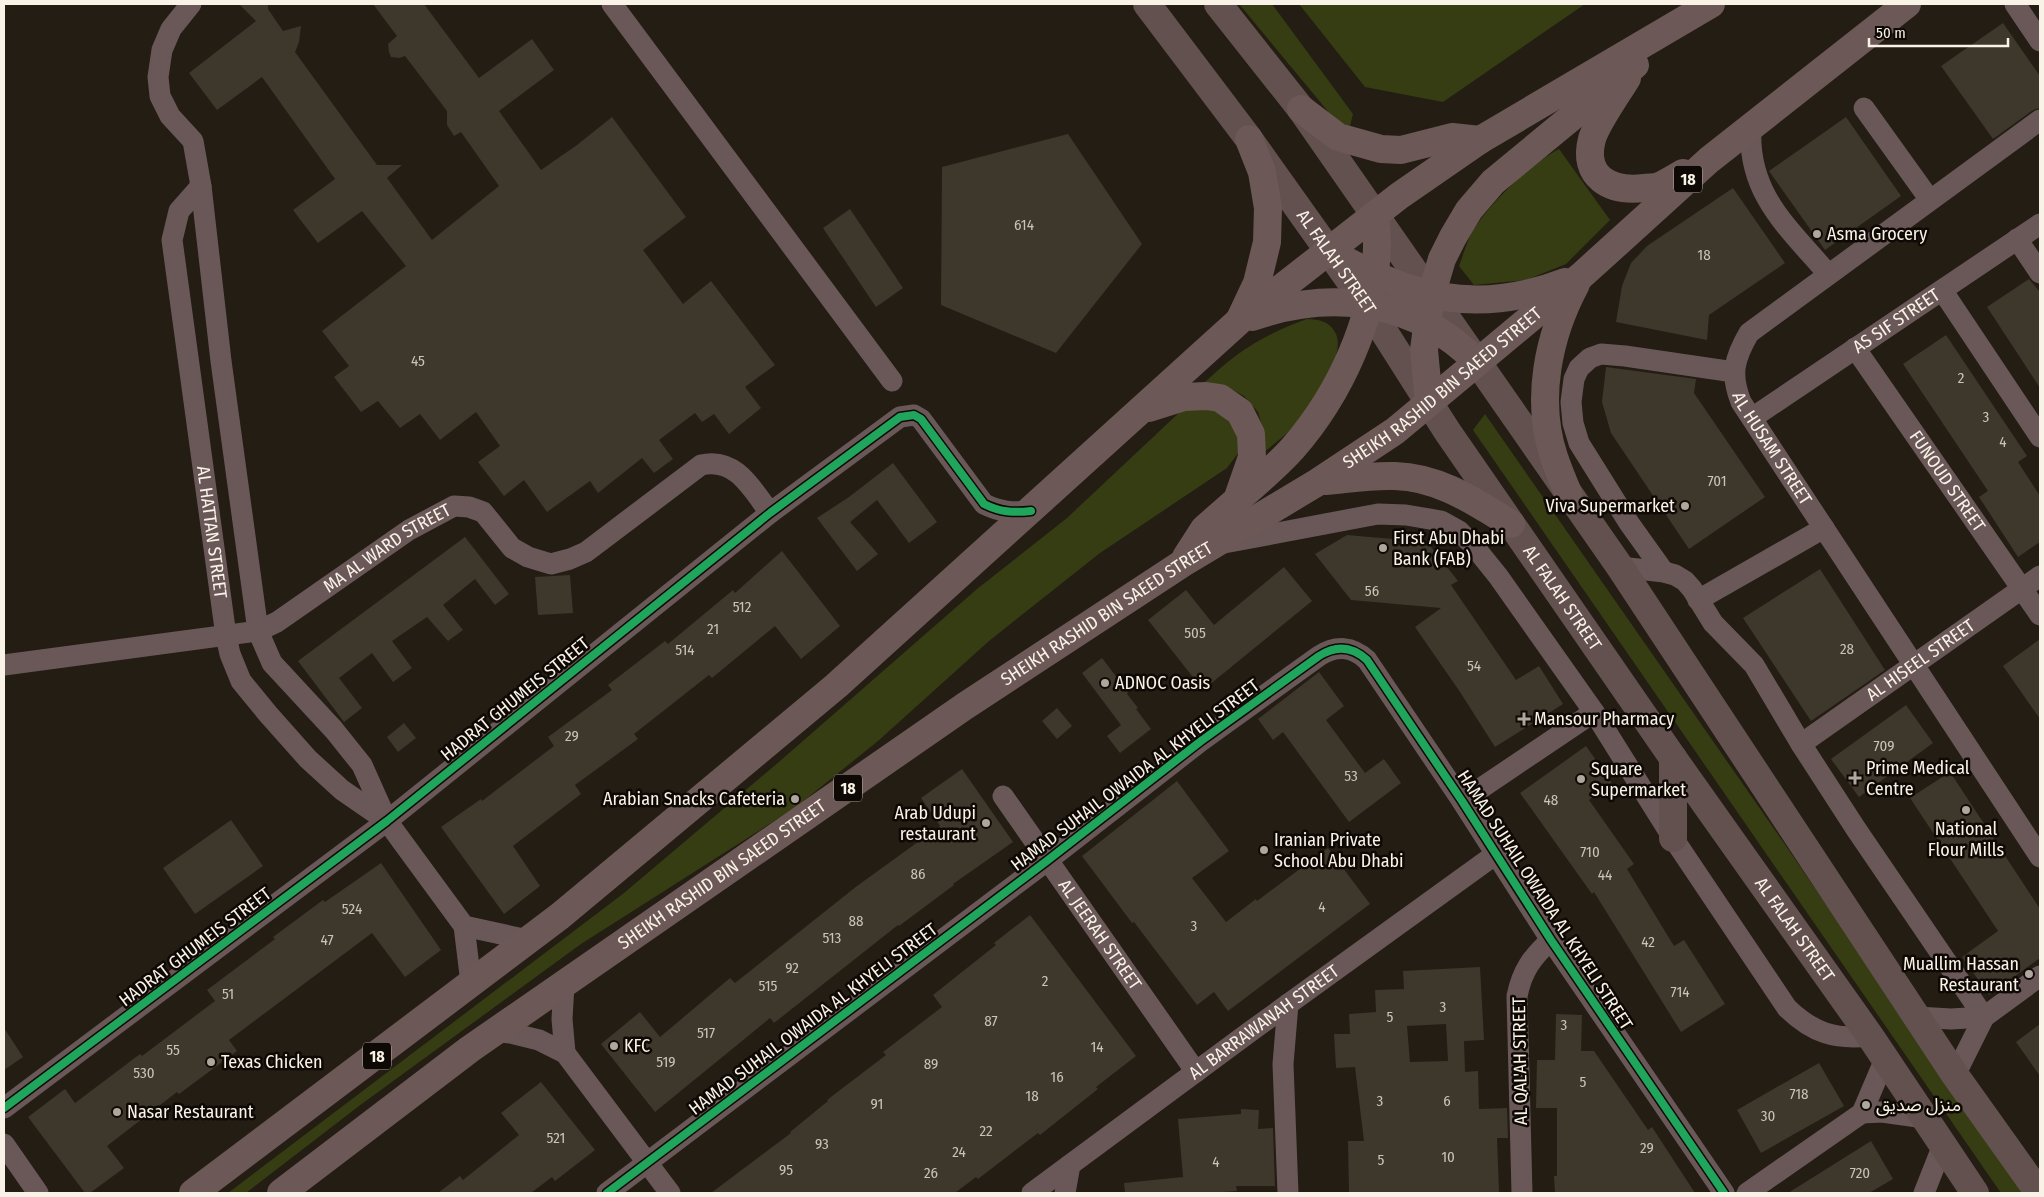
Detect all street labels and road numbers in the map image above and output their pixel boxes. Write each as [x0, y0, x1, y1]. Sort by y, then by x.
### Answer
road number: 18 [1674, 165, 1702, 192]
street label: AL FALAH STREET [1292, 206, 1381, 319]
street label: AS SIF STREET [1849, 283, 1945, 358]
street label: SHEIKH RASHID BIN SAEED STREET [1339, 302, 1547, 473]
street label: AL HUSAM STREET [1727, 389, 1817, 510]
street label: FUNOUD STREET [1905, 426, 1990, 536]
street label: AL HATTAN STREET [192, 465, 232, 600]
street label: MA AL WARD STREET [319, 499, 455, 597]
street label: SHEIKH RASHID BIN SAEED STREET [997, 537, 1217, 690]
street label: AL FALAH STREET [1518, 541, 1607, 655]
street label: AL HISEEL STREET [1862, 614, 1979, 706]
street label: HADRAT GHUMEIS STREET [436, 632, 594, 766]
street label: HAMAD SUHAIL OWAIDA AL KHYELI STREET [1006, 674, 1264, 876]
street label: HAMAD SUHAIL OWAIDA AL KHYELI STREET [1453, 766, 1638, 1035]
road number: 18 [834, 774, 862, 801]
street label: SHEIKH RASHID BIN SAEED STREET [614, 794, 831, 954]
street label: AL FALAH STREET [1750, 873, 1839, 987]
street label: AL JEERAH STREET [1054, 875, 1146, 995]
street label: HADRAT GHUMEIS STREET [115, 882, 276, 1011]
street label: HAMAD SUHAIL OWAIDA AL KHYELI STREET [684, 918, 942, 1120]
street label: AL BARRAWANAH STREET [1184, 960, 1344, 1084]
street label: AL QAL'AH STREET [1508, 996, 1532, 1125]
road number: 18 [363, 1042, 391, 1070]

